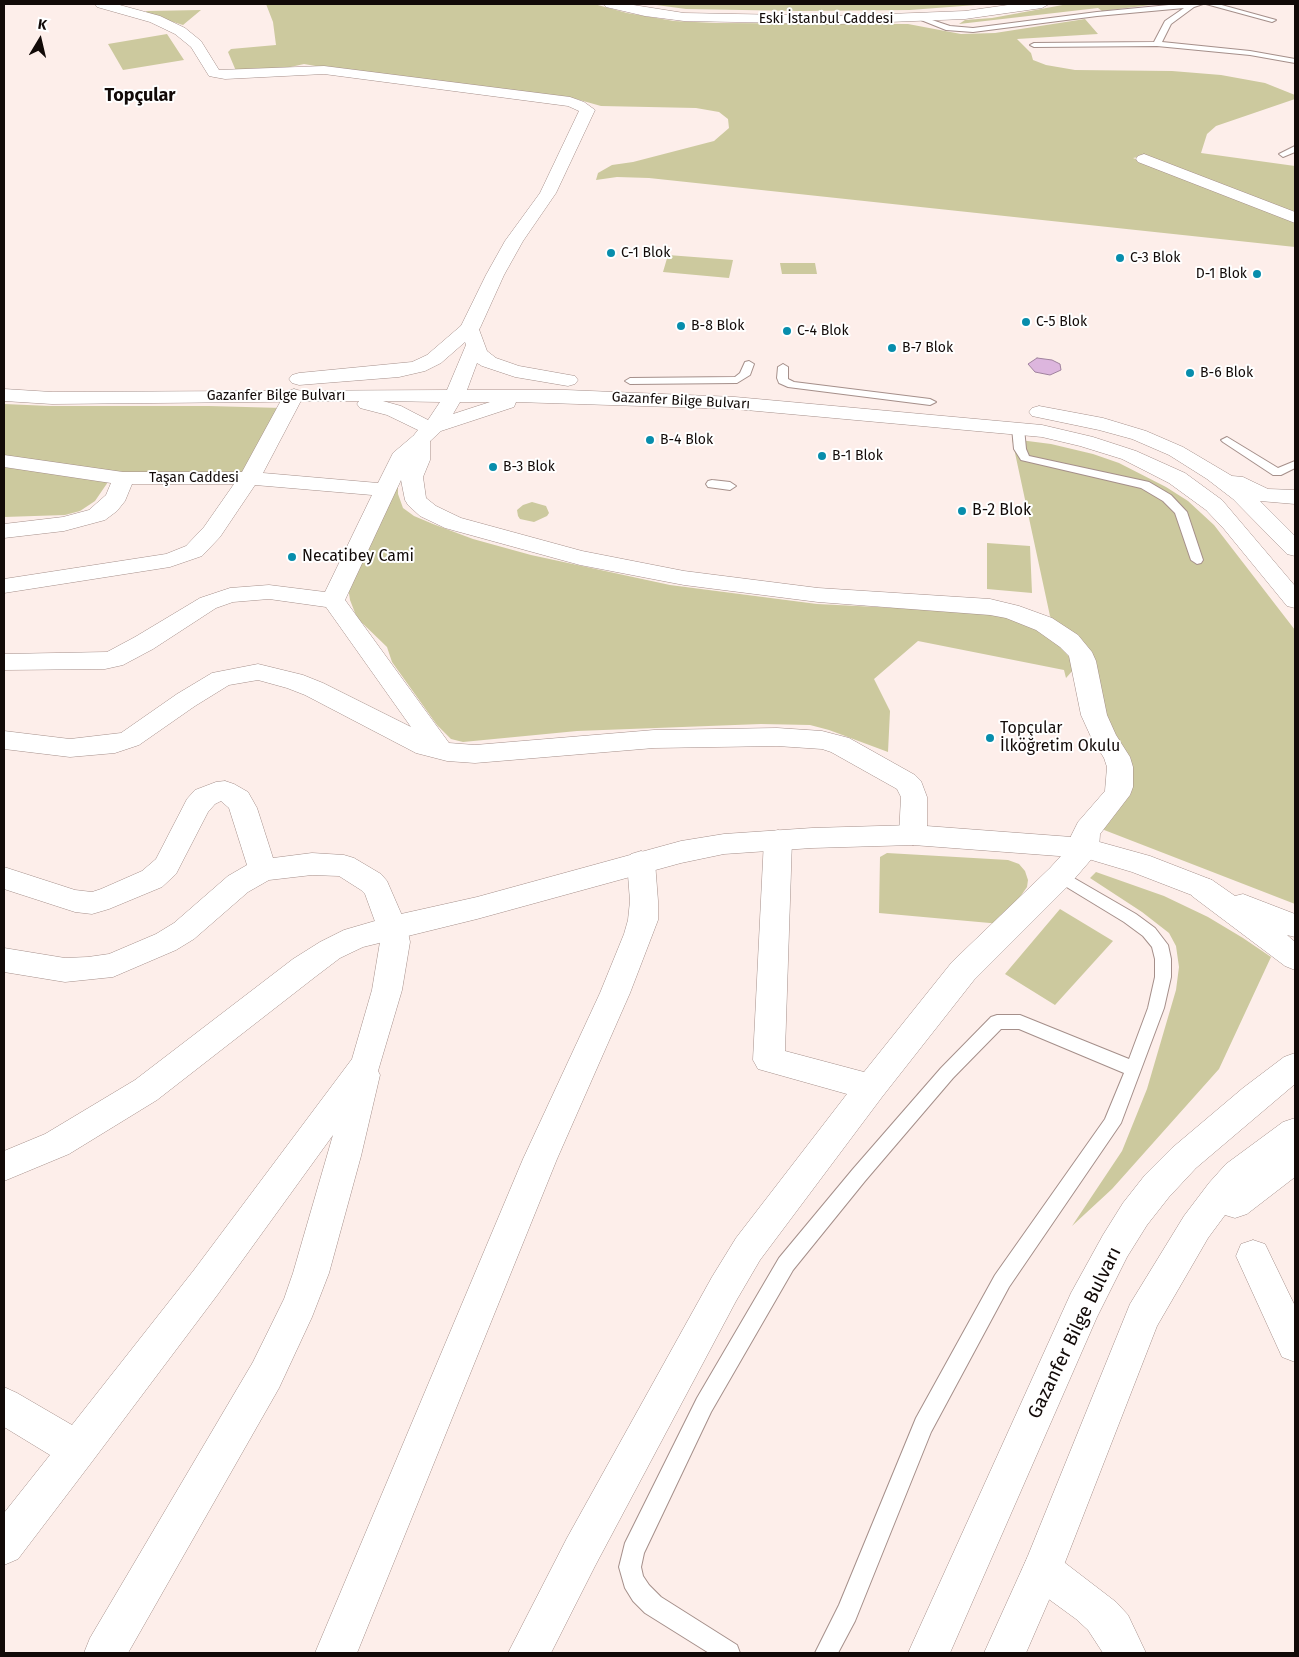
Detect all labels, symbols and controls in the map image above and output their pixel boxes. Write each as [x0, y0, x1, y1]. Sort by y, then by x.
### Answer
street label: Eski İstanbul Caddesi [759, 11, 893, 27]
north arrow [15, 15, 65, 65]
text: K [37, 16, 48, 34]
district label: Topçular [104, 85, 176, 107]
place label: C-1 Blok [621, 245, 670, 261]
marker: C-1 Blok [605, 247, 617, 259]
place label: C-3 Blok [1130, 250, 1180, 266]
marker: C-3 Blok [1114, 252, 1126, 264]
place label: D-1 Blok [1196, 266, 1247, 282]
marker: D-1 Blok [1251, 268, 1263, 280]
place label: C-5 Blok [1036, 314, 1087, 330]
marker: C-5 Blok [1020, 316, 1032, 328]
place label: B-8 Blok [691, 318, 744, 334]
marker: B-8 Blok [675, 320, 687, 332]
place label: C-4 Blok [797, 323, 849, 339]
marker: C-4 Blok [781, 325, 793, 337]
place label: B-7 Blok [902, 340, 953, 356]
marker: B-7 Blok [886, 342, 898, 354]
place label: B-6 Blok [1200, 365, 1253, 381]
marker: B-6 Blok [1184, 367, 1196, 379]
street label: Gazanfer Bilge Bulvarı [207, 388, 345, 404]
street label: Gazanfer Bilge Bulvarı [611, 389, 751, 413]
place label: B-4 Blok [660, 432, 713, 448]
marker: B-4 Blok [644, 434, 656, 446]
place label: B-1 Blok [832, 448, 883, 464]
marker: B-1 Blok [816, 450, 828, 462]
place label: B-3 Blok [503, 459, 555, 475]
marker: B-3 Blok [487, 461, 499, 473]
street label: Taşan Caddesi [149, 470, 239, 486]
place label: B-2 Blok [972, 501, 1031, 521]
marker: B-2 Blok [956, 505, 968, 517]
place label: Necatibey Cami [302, 547, 414, 567]
marker: Necatibey Cami [286, 551, 298, 563]
place label: Topçular İlköğretim Okulu [1000, 719, 1120, 757]
marker: Topçular İlköğretim Okulu [984, 732, 996, 744]
street label: Gazanfer Bilge Bulvarı [1023, 1243, 1127, 1423]

